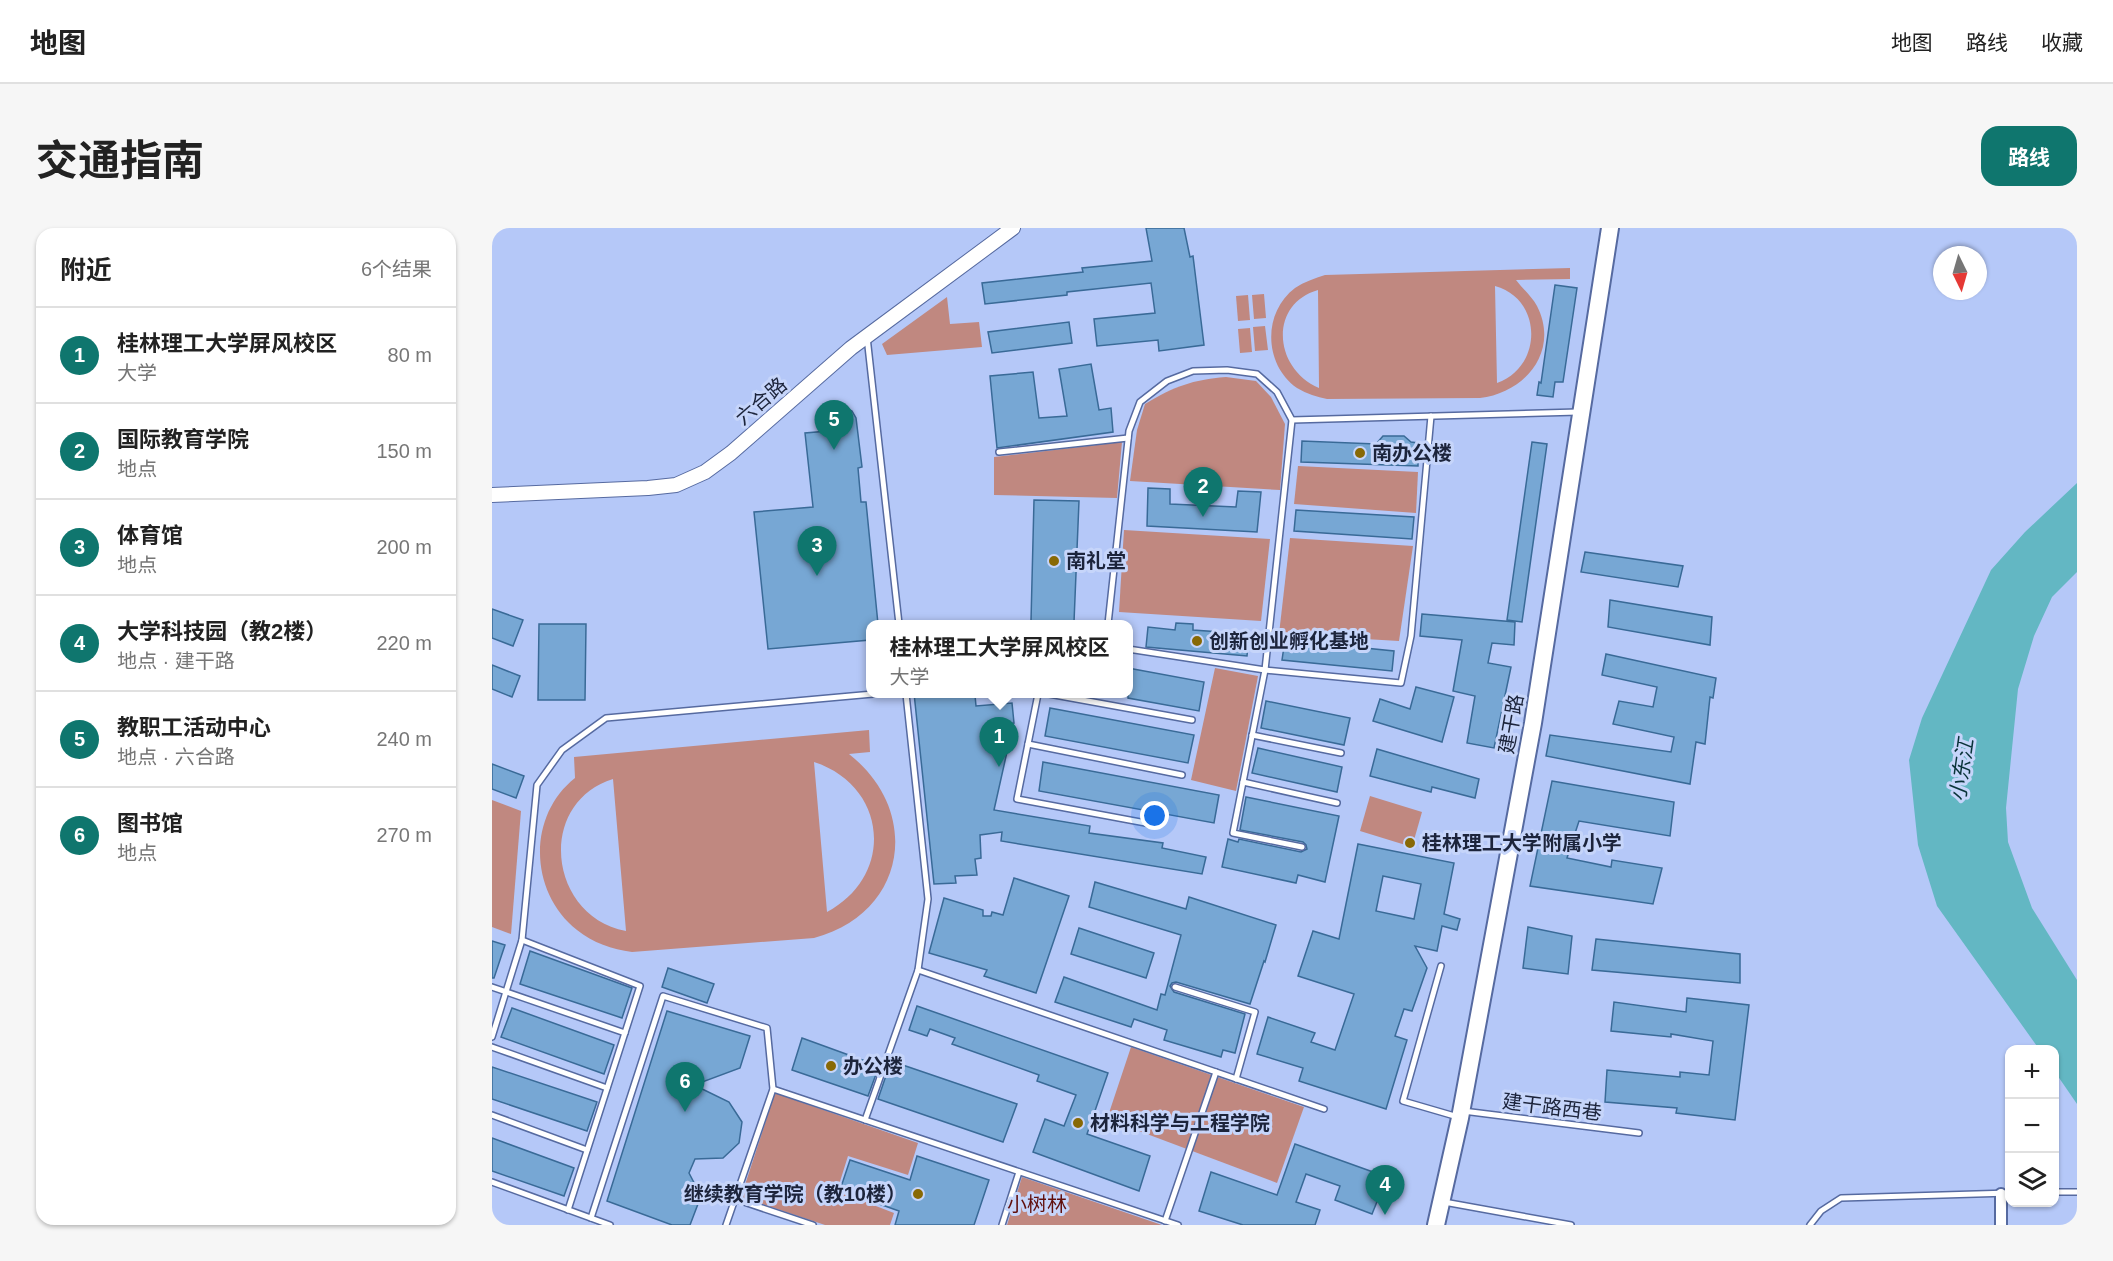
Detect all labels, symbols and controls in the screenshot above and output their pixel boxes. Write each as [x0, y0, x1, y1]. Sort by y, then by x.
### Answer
text: 地图 [30, 28, 86, 59]
text: 地图 [1891, 31, 1933, 54]
text: 路线 [1966, 31, 2008, 54]
text: 收藏 [2041, 31, 2083, 54]
button: 路线 [1981, 126, 2077, 186]
text: 交通指南 [36, 137, 204, 184]
north arrow [1933, 246, 1987, 300]
text: 附近 [60, 255, 112, 285]
text: 6个结果 [361, 258, 432, 280]
text: 桂林理工大学屏风校区 [117, 331, 337, 356]
text: 1 [74, 344, 85, 366]
text: 80 m [388, 344, 432, 366]
text: 大学 [117, 362, 157, 384]
street label: 六合路 [731, 373, 791, 429]
pin: 5 [814, 400, 854, 450]
text: 国际教育学院 [117, 427, 249, 452]
text: 2 [74, 440, 85, 462]
text: 150 m [376, 440, 432, 462]
place label: 南办公楼 [1372, 442, 1452, 464]
marker: 南办公楼 [1353, 446, 1367, 460]
text: 地点 [117, 458, 157, 480]
pin: 2 [1184, 468, 1222, 517]
text: 体育馆 [117, 523, 183, 548]
pin: 3 [798, 526, 836, 576]
text: 3 [74, 536, 85, 558]
text: 200 m [376, 536, 432, 558]
place label: 南礼堂 [1066, 550, 1126, 572]
text: 地点 [117, 554, 157, 576]
marker: 南礼堂 [1047, 554, 1061, 568]
text: 大学科技园（教2楼） [117, 619, 327, 644]
popup [866, 620, 1133, 698]
place label: 创新创业孵化基地 [1209, 630, 1369, 652]
text: 4 [74, 632, 85, 654]
text: 220 m [376, 632, 432, 654]
marker: 创新创业孵化基地 [1190, 634, 1204, 648]
text: 桂林理工大学屏风校区 [889, 635, 1110, 660]
text: 地点 · 建干路 [117, 650, 235, 672]
text: 大学 [889, 666, 929, 688]
street label: 建干路 [1495, 693, 1527, 755]
text: 教职工活动中心 [117, 715, 271, 740]
pin: 1 [980, 718, 1018, 767]
text: 5 [74, 728, 85, 750]
text: 240 m [376, 728, 432, 750]
water label: 小东江 [1946, 735, 1978, 803]
text: 地点 · 六合路 [117, 746, 235, 768]
your location [1140, 801, 1169, 830]
text: 图书馆 [117, 811, 183, 836]
text: 6 [74, 824, 85, 846]
text: 270 m [376, 824, 432, 846]
place label: 桂林理工大学附属小学 [1422, 832, 1622, 854]
marker: 桂林理工大学附属小学 [1403, 836, 1417, 850]
text: 地点 [117, 842, 157, 864]
map controls [2005, 1045, 2059, 1207]
button: + [2005, 1045, 2059, 1099]
place label: 办公楼 [843, 1055, 903, 1077]
marker: 办公楼 [824, 1059, 838, 1073]
pin: 6 [666, 1062, 704, 1112]
street label: 建干路西巷 [1501, 1090, 1603, 1124]
button: − [2005, 1099, 2059, 1153]
place label: 材料科学与工程学院 [1090, 1112, 1270, 1134]
marker: 材料科学与工程学院 [1071, 1116, 1085, 1130]
button: layers [2005, 1153, 2059, 1207]
pin: 4 [1366, 1166, 1404, 1215]
place label: 继续教育学院（教10楼） [684, 1183, 906, 1205]
marker: 继续教育学院（教10楼） [911, 1187, 925, 1201]
park label: 小树林 [1007, 1193, 1067, 1215]

